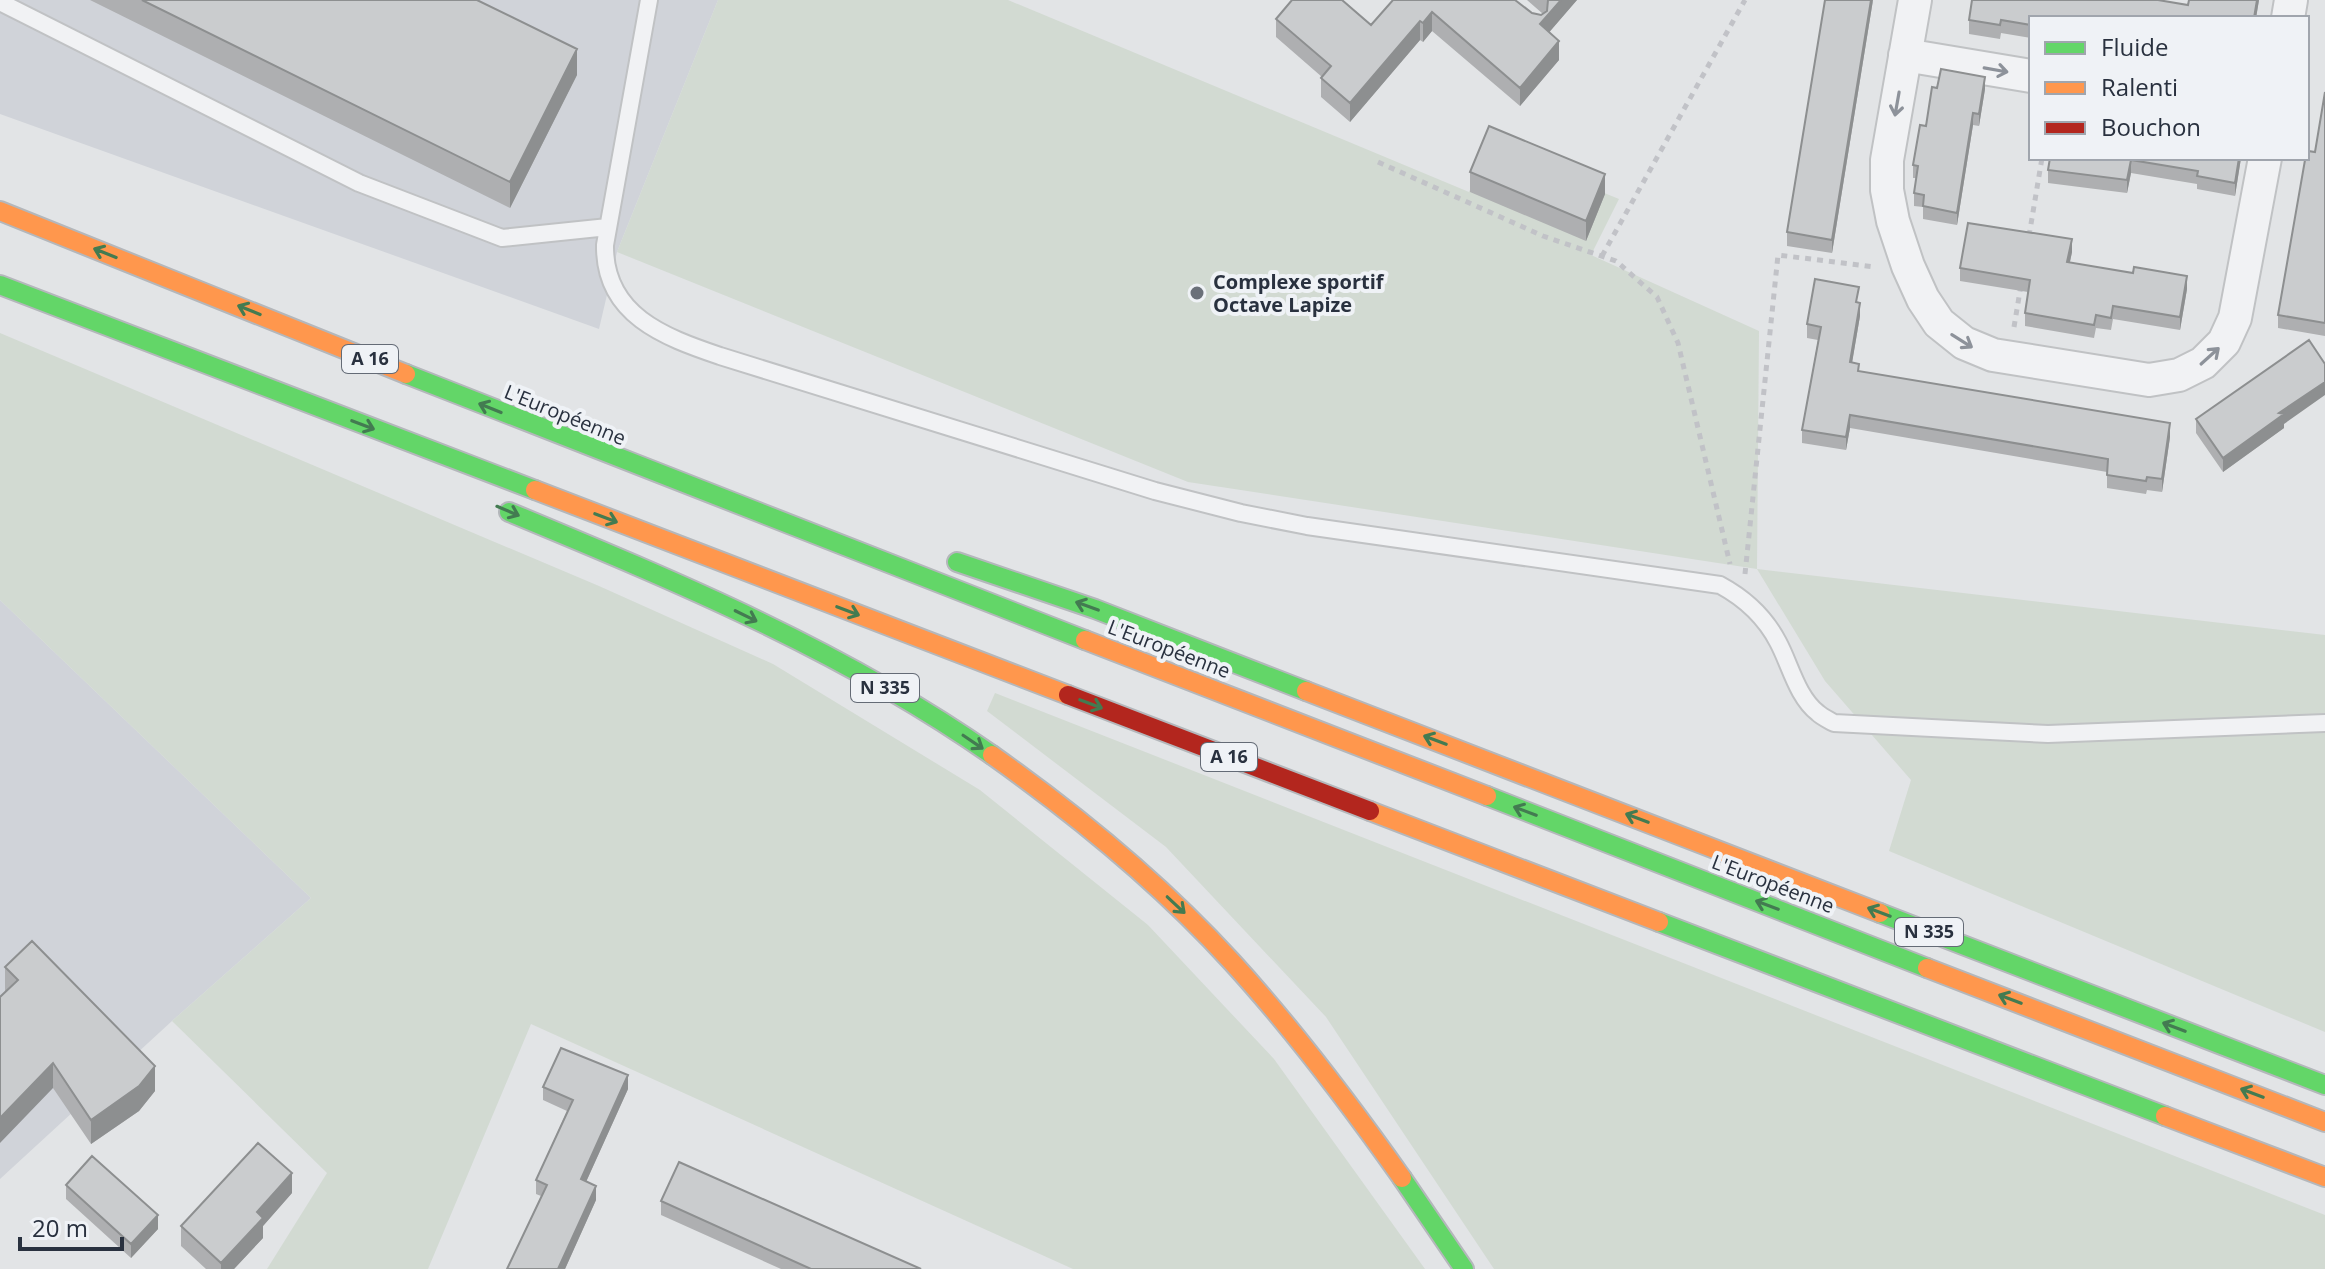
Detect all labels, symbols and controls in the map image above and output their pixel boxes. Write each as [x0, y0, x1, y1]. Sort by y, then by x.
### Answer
legend [2029, 16, 2309, 160]
text: Fluide [2101, 30, 2168, 63]
one-way arrow [1983, 64, 2008, 79]
text: Ralenti [2101, 70, 2178, 103]
one-way arrow [1888, 91, 1903, 117]
text: Bouchon [2101, 110, 2201, 143]
one-way arrow [93, 244, 118, 259]
place label: Complexe sportif Octave Lapize [1213, 268, 1385, 318]
marker: Complexe sportif Octave Lapize [1188, 284, 1206, 302]
one-way arrow [237, 302, 262, 317]
one-way arrow [1950, 333, 1973, 349]
road number: A 16 [342, 345, 398, 373]
one-way arrow [2200, 346, 2220, 365]
street label: L'Européenne [500, 378, 630, 451]
one-way arrow [478, 400, 502, 414]
one-way arrow [350, 419, 375, 433]
one-way arrow [495, 505, 520, 520]
one-way arrow [593, 512, 618, 526]
one-way arrow [1076, 598, 1100, 612]
one-way arrow [835, 605, 860, 619]
one-way arrow [734, 609, 758, 624]
street label: L'Européenne [1104, 613, 1234, 684]
road number: N 335 [851, 674, 919, 702]
one-way arrow [1078, 698, 1103, 712]
one-way arrow [1423, 732, 1447, 746]
one-way arrow [962, 734, 984, 750]
road number: A 16 [1201, 743, 1257, 771]
one-way arrow [1513, 803, 1538, 817]
one-way arrow [1625, 809, 1650, 824]
street label: L'Européenne [1708, 848, 1838, 919]
one-way arrow [1165, 896, 1185, 914]
one-way arrow [1756, 897, 1780, 911]
one-way arrow [1868, 904, 1892, 918]
road number: N 335 [1895, 918, 1963, 946]
one-way arrow [1998, 991, 2023, 1005]
one-way arrow [2162, 1019, 2187, 1033]
one-way arrow [2240, 1085, 2265, 1099]
scale bar [20, 1201, 122, 1251]
text: 20 m [32, 1211, 88, 1244]

